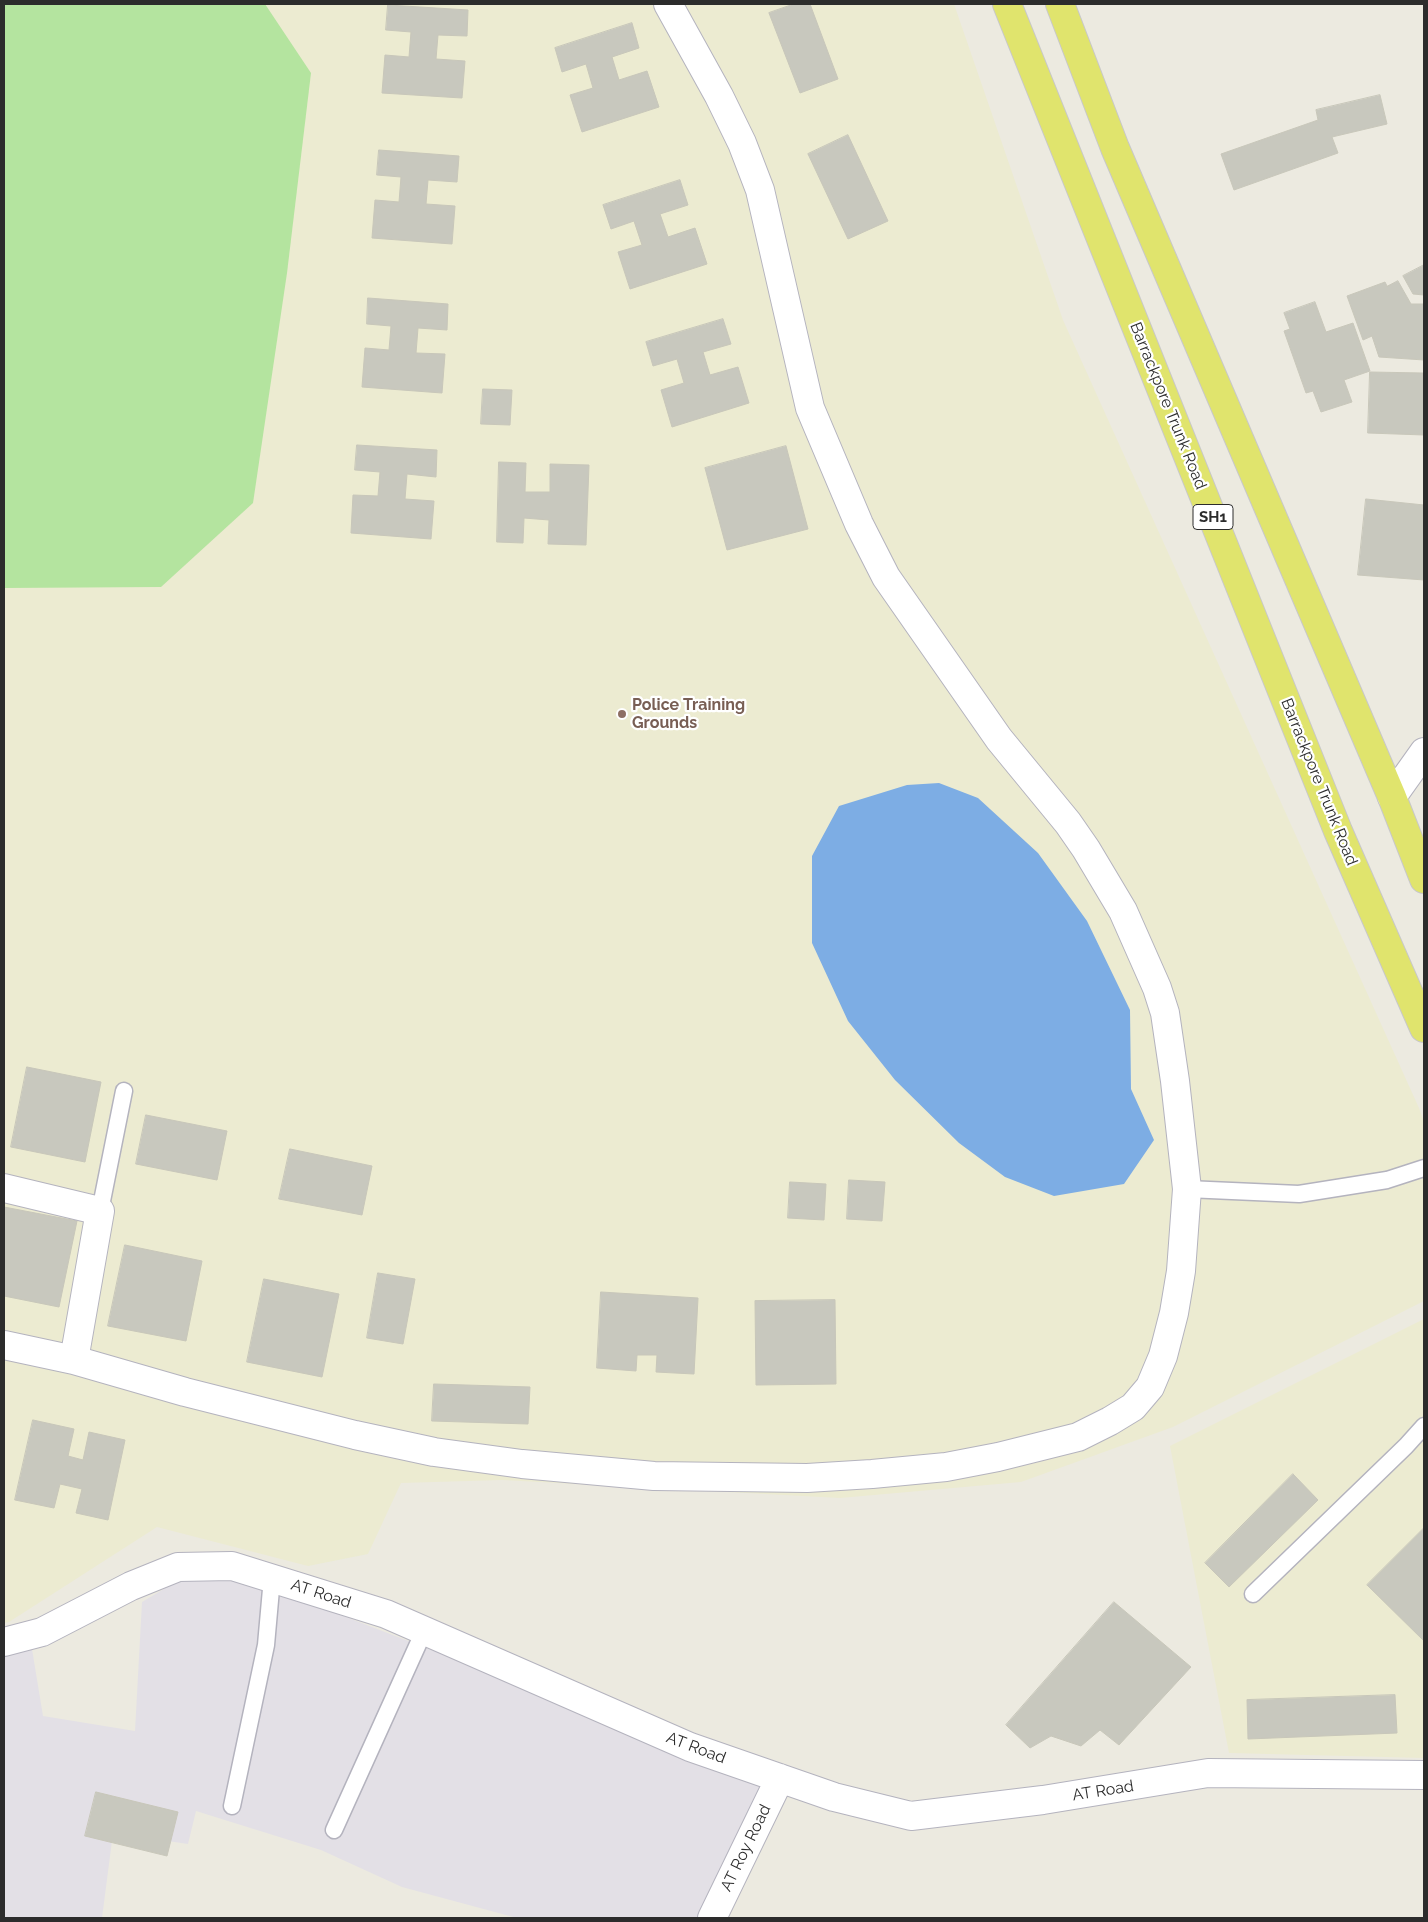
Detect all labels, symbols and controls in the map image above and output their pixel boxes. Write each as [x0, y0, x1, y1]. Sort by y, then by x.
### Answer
street label: Barrackpore Trunk Road [1126, 320, 1210, 492]
road number: SH1 [1193, 504, 1233, 530]
place label: Police Training Grounds [632, 695, 745, 733]
street label: Barrackpore Trunk Road [1277, 696, 1361, 868]
marker: Police Training Grounds [616, 708, 628, 720]
street label: AT Road [289, 1575, 353, 1613]
street label: AT Road [664, 1728, 728, 1768]
street label: AT Road [1071, 1777, 1135, 1805]
street label: AT Roy Road [717, 1802, 775, 1894]

